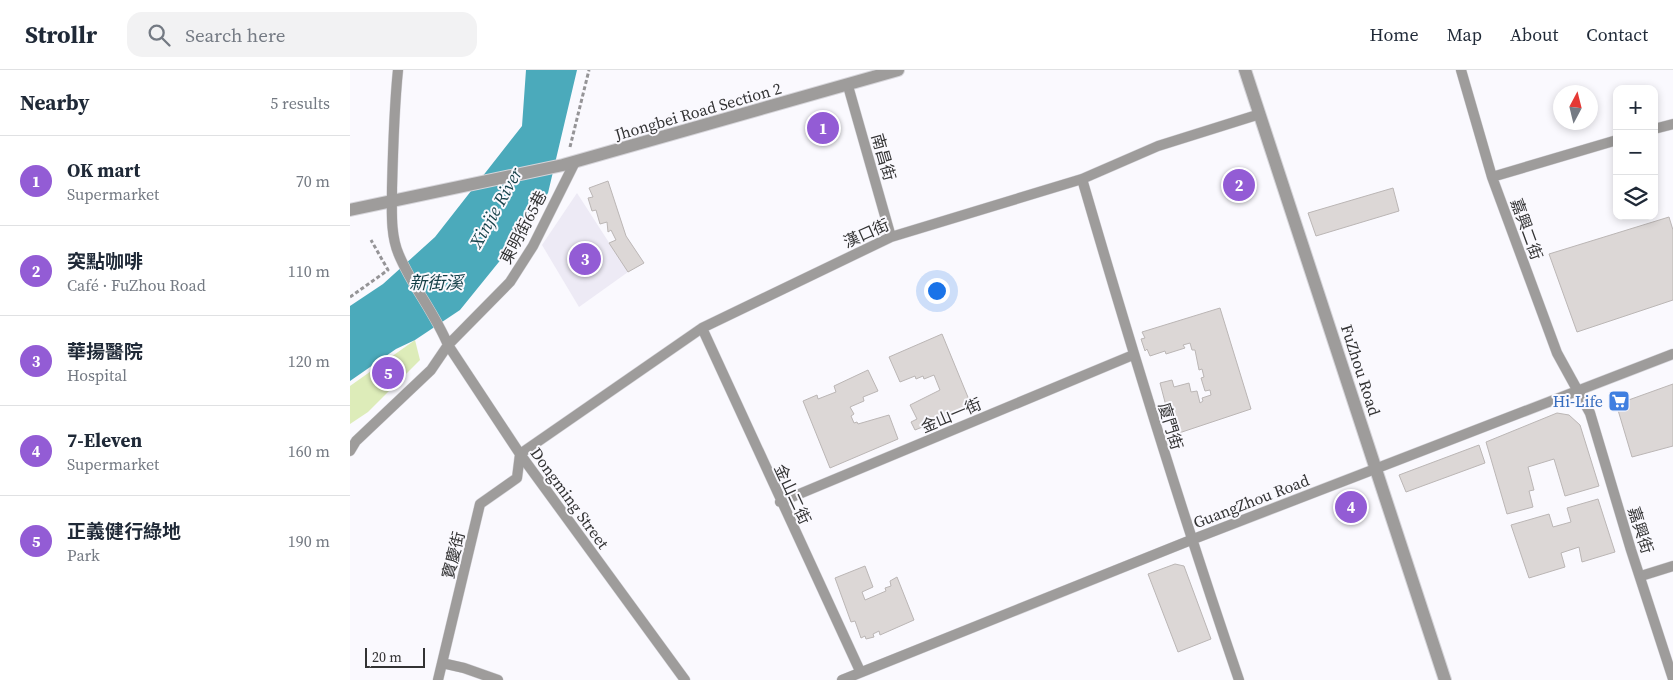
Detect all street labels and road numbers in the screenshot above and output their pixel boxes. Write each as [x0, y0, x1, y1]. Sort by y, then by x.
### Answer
street label: Jhongbei Road Section 2 [611, 77, 784, 146]
street label: 南昌街 [867, 131, 901, 183]
street label: 東明街65巷 [495, 187, 551, 267]
street label: 嘉興二街 [1506, 195, 1548, 263]
street label: 漢口街 [840, 213, 892, 253]
street label: FuZhou Road [1336, 322, 1386, 418]
street label: 金山一街 [917, 392, 985, 438]
street label: 廈門街 [1153, 400, 1189, 452]
street label: Dongming Street [526, 443, 615, 554]
street label: 金山二街 [770, 460, 816, 528]
street label: GuangZhou Road [1190, 469, 1312, 533]
street label: 嘉興街 [1623, 504, 1659, 556]
street label: 寶慶街 [437, 529, 469, 581]

